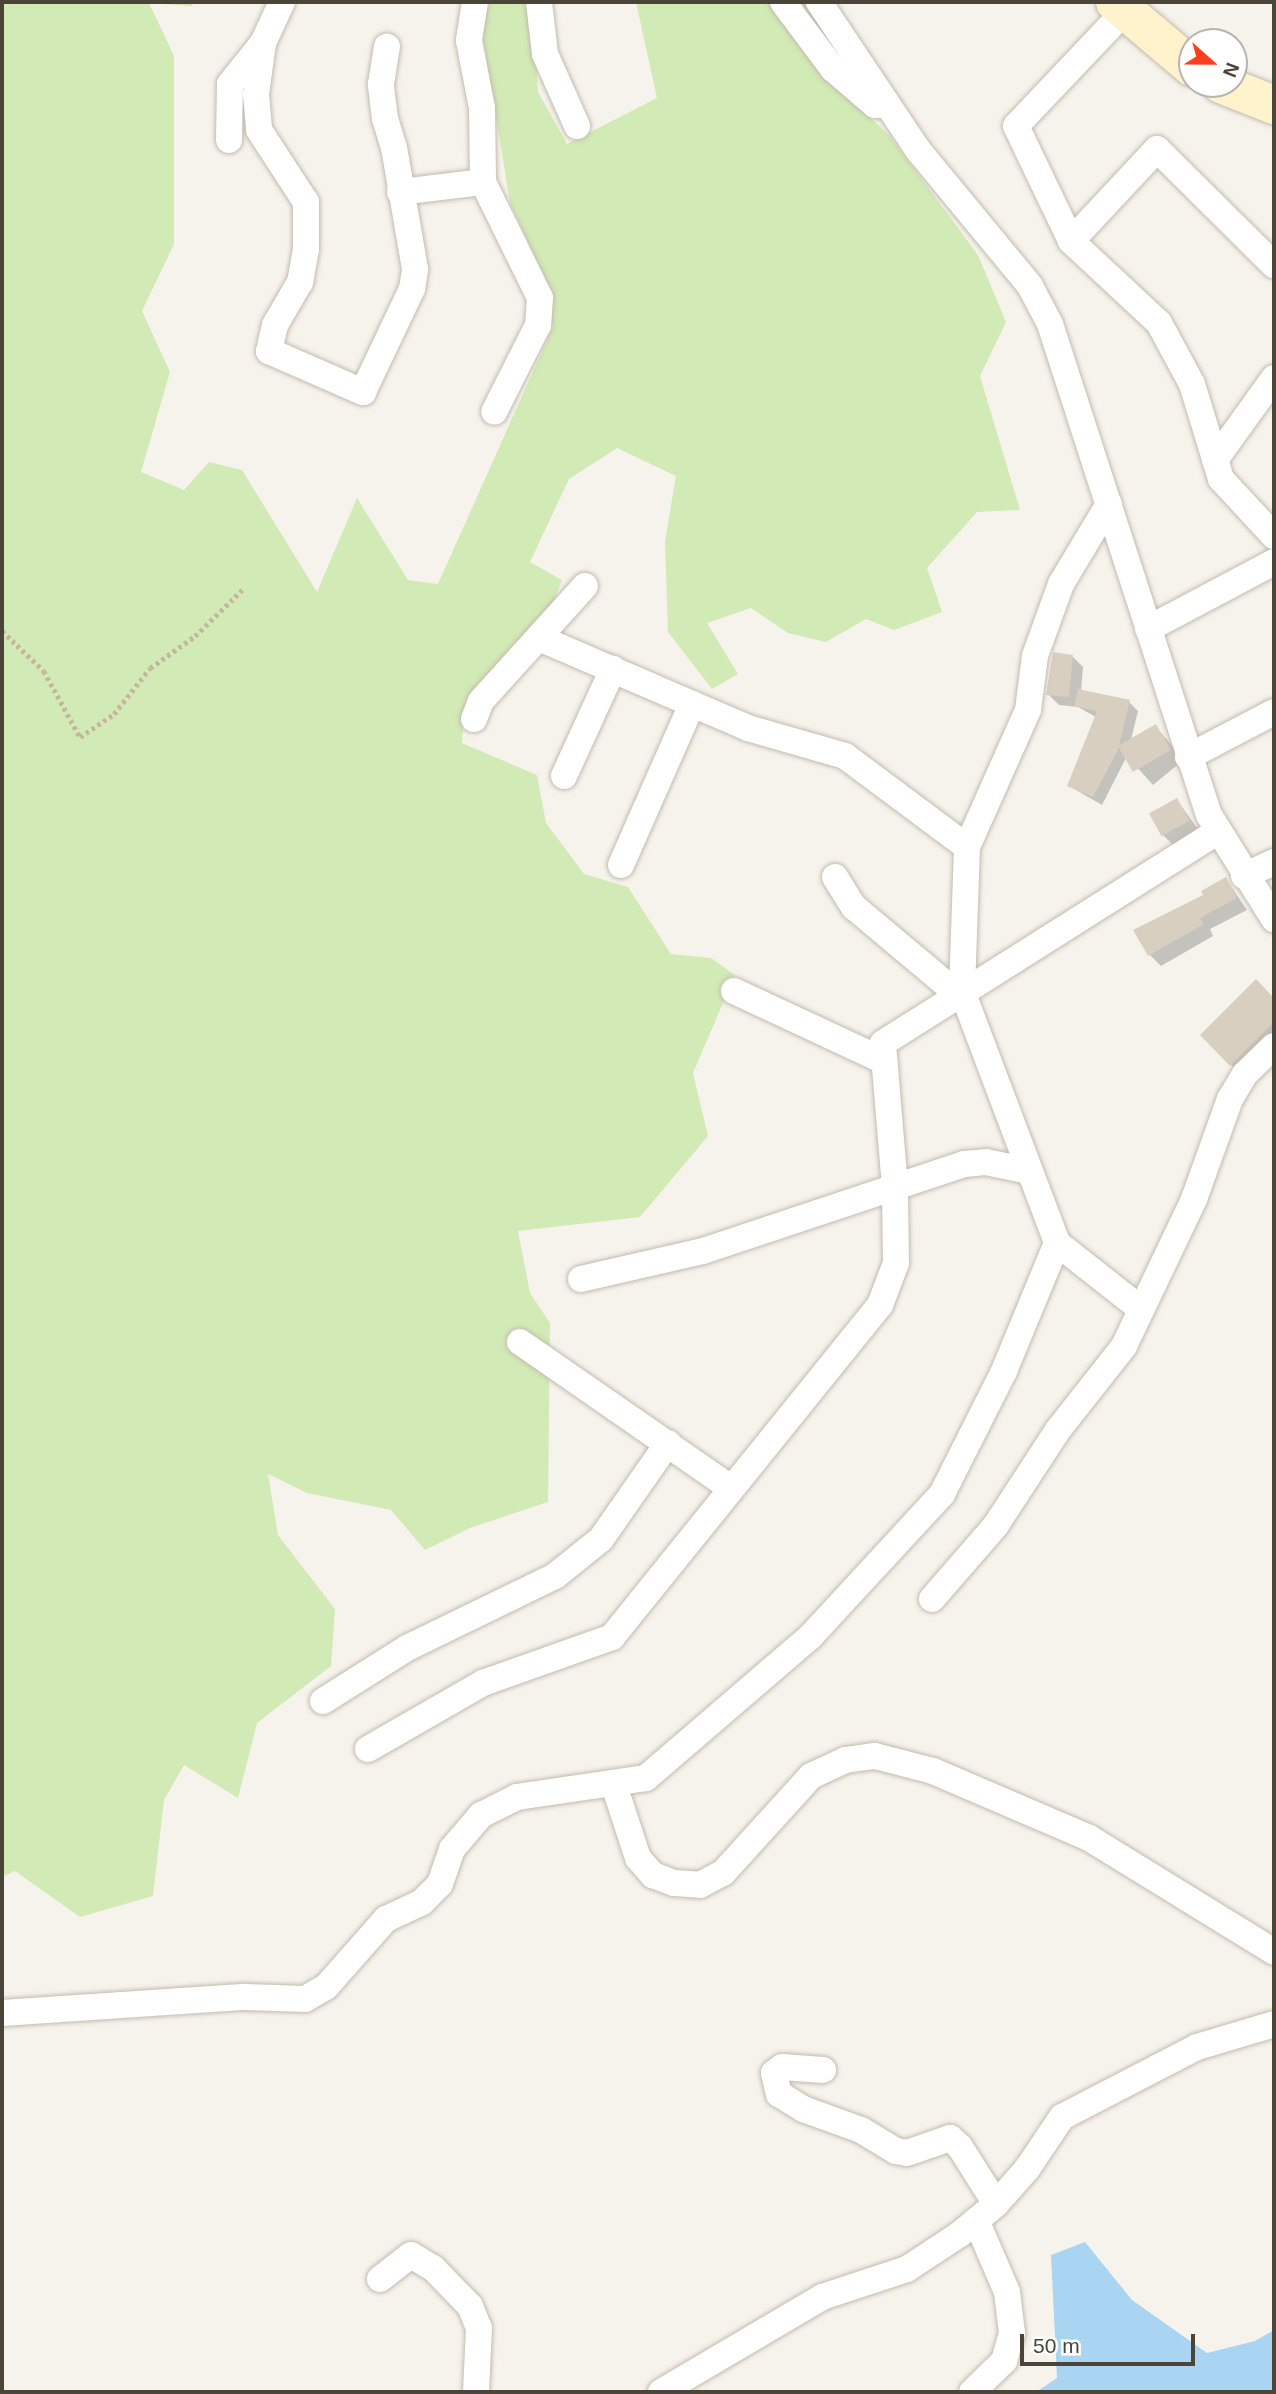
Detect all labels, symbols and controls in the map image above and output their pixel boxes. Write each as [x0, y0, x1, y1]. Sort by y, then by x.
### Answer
north arrow [1178, 28, 1248, 98]
text: N [1219, 60, 1243, 80]
scale bar [1024, 2320, 1199, 2364]
text: 50 m [1033, 2334, 1080, 2357]

